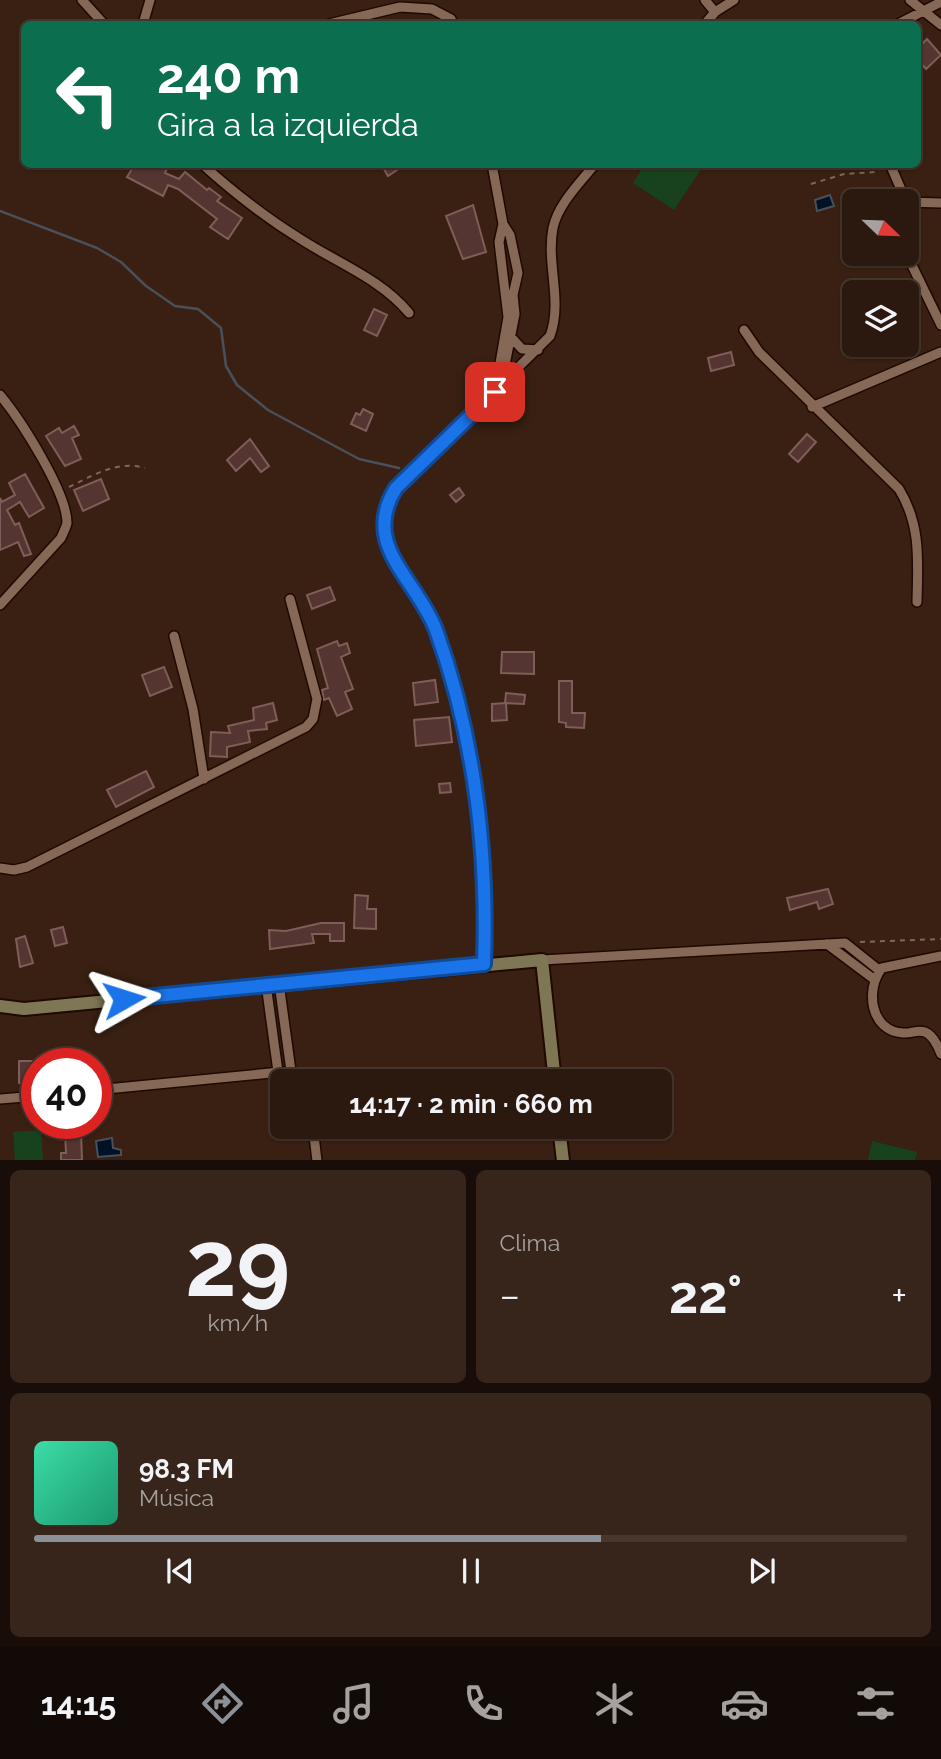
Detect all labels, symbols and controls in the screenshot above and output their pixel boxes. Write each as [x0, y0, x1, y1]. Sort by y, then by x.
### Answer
text: 240 m [157, 47, 300, 104]
icon: left [42, 49, 133, 140]
text: Gira a la izquierda [157, 106, 419, 143]
north arrow [842, 189, 919, 266]
map controls [842, 189, 919, 357]
button: layers [842, 280, 919, 357]
pin [465, 362, 525, 422]
icon: arrive [476, 373, 514, 411]
position arrow [87, 962, 161, 1036]
speed limit sign: 40 [21, 1048, 112, 1139]
text: 14:17 · 2 min · 660 m [349, 1089, 593, 1119]
text: 29 [185, 1210, 290, 1317]
text: Clima [500, 1229, 560, 1256]
text: 22° [669, 1264, 742, 1325]
text: − [500, 1273, 520, 1318]
text: + [891, 1273, 907, 1318]
text: km/h [207, 1309, 268, 1336]
text: 98.3 FM [139, 1454, 234, 1484]
text: Música [139, 1484, 214, 1511]
icon: previous [161, 1552, 199, 1590]
icon: pause [452, 1552, 490, 1590]
icon: next [743, 1552, 781, 1590]
icon: directions [198, 1679, 247, 1728]
icon: music [329, 1679, 378, 1728]
icon: phone [459, 1679, 508, 1728]
icon: climate [590, 1679, 639, 1728]
icon: car [720, 1679, 769, 1728]
icon: filters [851, 1679, 900, 1728]
text: 14:15 [41, 1685, 116, 1722]

